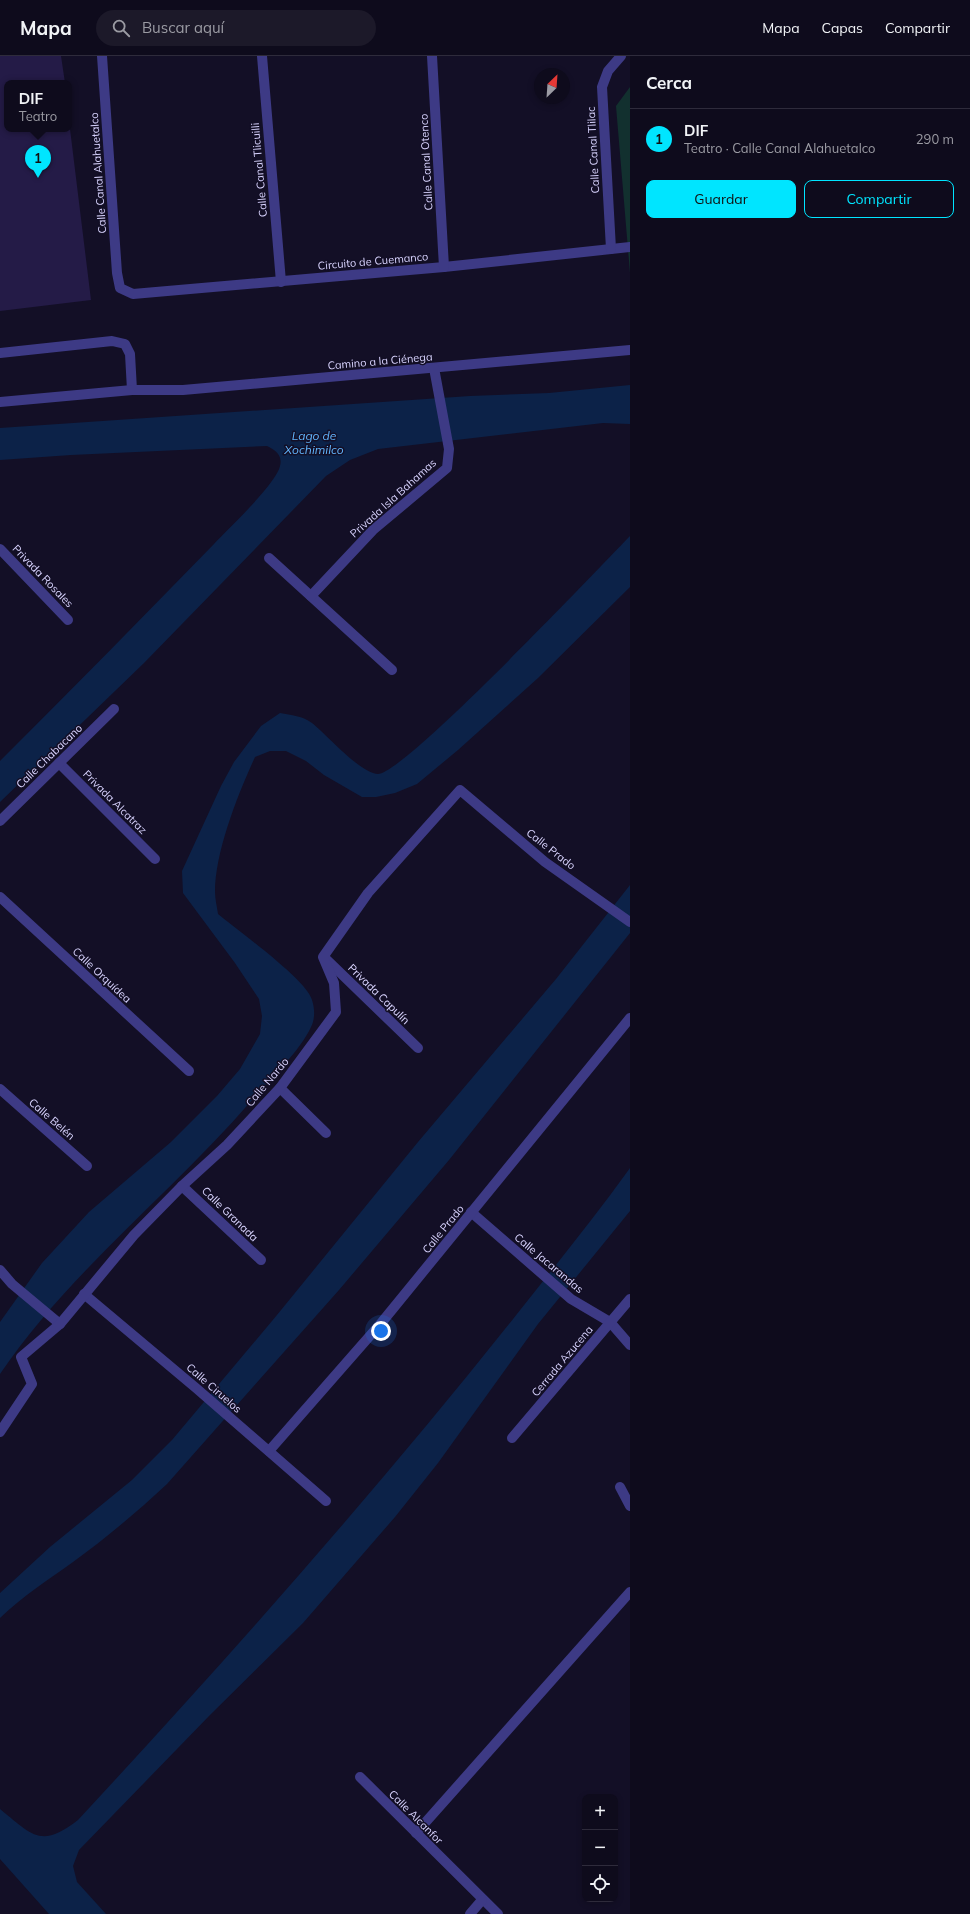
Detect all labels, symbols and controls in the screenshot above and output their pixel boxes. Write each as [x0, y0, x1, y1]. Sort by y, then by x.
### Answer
search box [96, 10, 376, 46]
text: Mapa [20, 16, 72, 40]
icon: search [110, 17, 132, 39]
text: Buscar aquí [142, 18, 224, 37]
text: Mapa [762, 19, 800, 37]
text: Capas [822, 19, 863, 37]
text: Compartir [885, 19, 950, 37]
north arrow [534, 68, 570, 104]
text: Cerca [646, 72, 692, 93]
popup [4, 80, 72, 132]
text: DIF [19, 89, 43, 108]
street label: Calle Canal Tlilac [584, 106, 602, 194]
text: Teatro [19, 108, 57, 124]
street label: Calle Canal Alahuetalco [87, 112, 109, 234]
street label: Calle Canal Otenco [416, 113, 436, 211]
text: DIF [684, 121, 708, 140]
street label: Calle Canal Tlicuilli [248, 122, 270, 218]
text: 1 [655, 131, 663, 147]
text: 290 m [916, 131, 954, 147]
text: Teatro · Calle Canal Alahuetalco [684, 140, 875, 156]
pin: 1 [25, 145, 51, 178]
button: Guardar [646, 180, 796, 218]
button: Compartir [804, 180, 954, 218]
street label: Circuito de Cuemanco [317, 249, 429, 273]
street label: Camino a la Ciénega [327, 349, 433, 373]
water label: Lago de Xochimilco [283, 428, 344, 457]
street label: Privada Isla Bahamas [347, 456, 439, 540]
street label: Privada Rosales [9, 542, 77, 610]
street label: Calle Chabacano [13, 721, 85, 791]
street label: Privada Alcatraz [80, 767, 150, 837]
street label: Calle Prado [524, 825, 578, 873]
street label: Calle Orquídea [70, 944, 134, 1006]
street label: Privada Capulín [345, 961, 413, 1027]
street label: Calle Nardo [242, 1055, 292, 1109]
street label: Calle Belén [26, 1095, 78, 1143]
street label: Calle Granada [199, 1184, 261, 1244]
street label: Calle Prado [419, 1202, 467, 1256]
street label: Calle Jacarandas [512, 1230, 586, 1296]
your location [371, 1321, 391, 1341]
street label: Cerrada Azucena [528, 1323, 596, 1399]
street label: Calle Ciruelos [183, 1360, 245, 1416]
street label: Calle Alcanfor [386, 1787, 446, 1847]
map controls [582, 1794, 618, 1902]
button: + [582, 1794, 618, 1830]
button: − [582, 1830, 618, 1866]
button: locate [582, 1866, 618, 1902]

